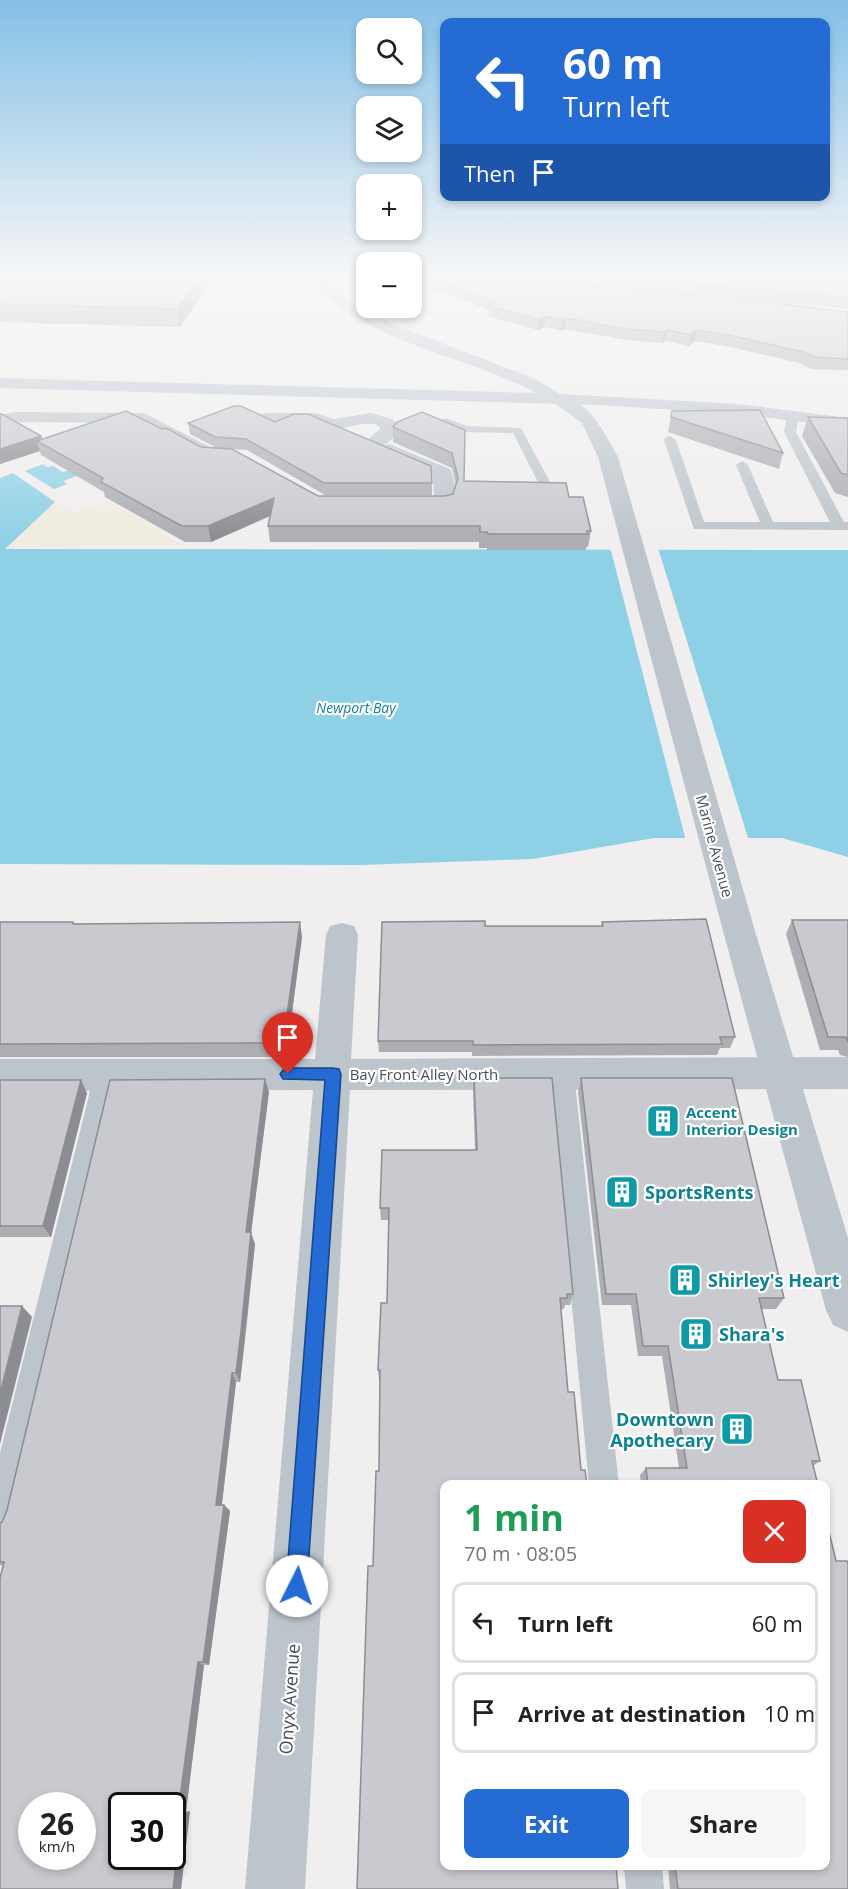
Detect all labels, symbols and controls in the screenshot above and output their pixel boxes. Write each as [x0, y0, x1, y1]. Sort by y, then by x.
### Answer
map controls [356, 18, 422, 318]
button: search [356, 18, 422, 84]
text: 60 m [563, 34, 663, 91]
icon: left [464, 42, 542, 120]
text: Turn left [563, 88, 670, 125]
button: layers [356, 96, 422, 162]
icon: arrive [527, 156, 560, 189]
text: Then [464, 158, 515, 188]
button: + [356, 174, 422, 240]
button: − [356, 252, 422, 318]
water label: Newport Bay [316, 698, 397, 717]
street label: Marine Avenue [692, 792, 738, 900]
pin [262, 1012, 313, 1074]
icon: arrive [271, 1021, 304, 1054]
street label: Bay Front Alley North [350, 1064, 498, 1084]
place label: Accent Interior Design [686, 1102, 798, 1139]
building icon: Accent Interior Design [645, 1103, 681, 1139]
building icon: SportsRents [604, 1174, 640, 1210]
place label: SportsRents [645, 1180, 754, 1204]
building icon: Shirley's Heart [667, 1262, 703, 1298]
place label: Shirley's Heart [708, 1268, 840, 1292]
building icon: Shara's [678, 1316, 714, 1352]
place label: Shara's [719, 1322, 784, 1346]
place label: Downtown Apothecary [610, 1407, 715, 1452]
building icon: Downtown Apothecary [719, 1411, 755, 1447]
text: 1 min [464, 1493, 564, 1542]
button: close [743, 1500, 806, 1563]
text: 70 m · 08:05 [464, 1540, 577, 1567]
position arrow [265, 1554, 329, 1618]
icon: left [467, 1606, 500, 1639]
text: Turn left [518, 1608, 613, 1638]
text: 60 m [752, 1608, 803, 1638]
street label: Onyx Avenue [273, 1643, 305, 1755]
icon: arrive [467, 1696, 500, 1729]
text: Arrive at destination [518, 1698, 746, 1728]
text: 10 m [764, 1698, 815, 1728]
button: Exit [464, 1789, 629, 1858]
button: Share [641, 1789, 806, 1858]
speed limit sign: 30 [108, 1792, 186, 1870]
text: 26 [40, 1803, 74, 1844]
text: km/h [39, 1836, 75, 1856]

